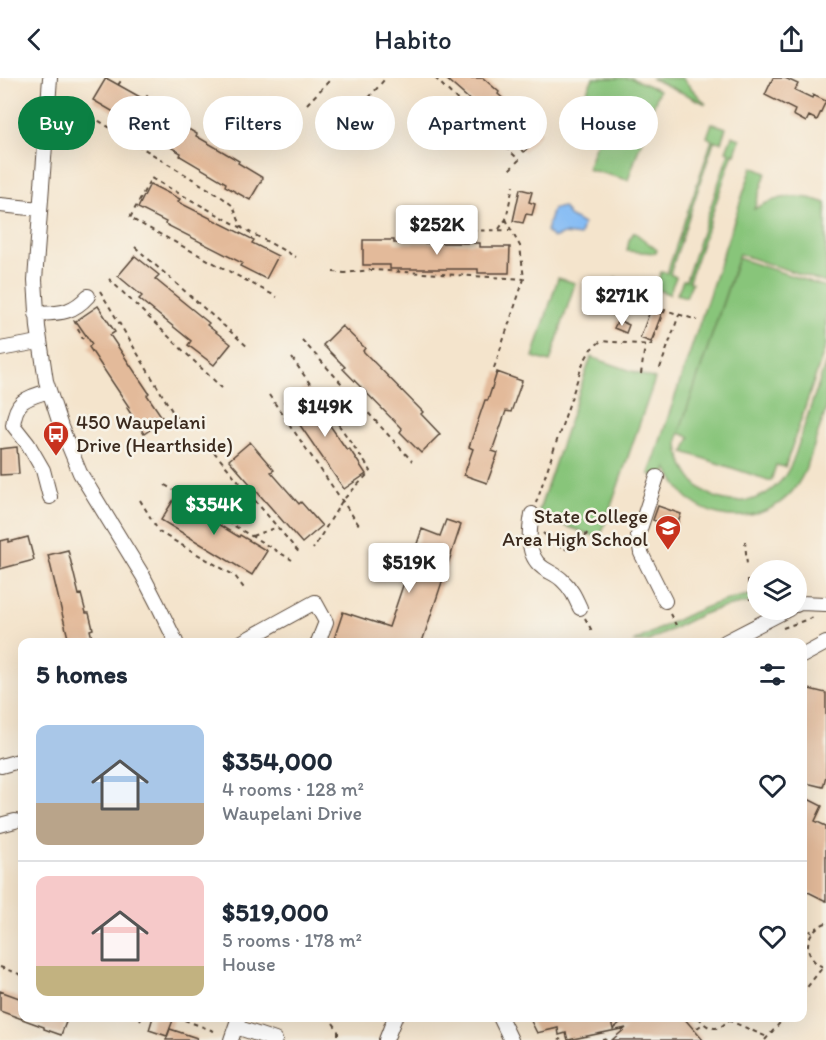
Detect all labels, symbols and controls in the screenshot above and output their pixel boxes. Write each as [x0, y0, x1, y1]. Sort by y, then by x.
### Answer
icon: back [18, 23, 51, 56]
text: Habito [374, 23, 452, 56]
icon: share [775, 23, 808, 56]
chip: Buy [18, 96, 95, 150]
chip: Rent [107, 96, 191, 150]
chip: Filters [203, 96, 303, 150]
chip: New [315, 96, 395, 150]
chip: Apartment [407, 96, 547, 150]
chip: House [559, 96, 658, 150]
pin: $252K [395, 205, 479, 256]
text: $252K [410, 212, 464, 236]
pin: $271K [580, 276, 664, 327]
text: $271K [596, 283, 648, 307]
pin: $149K [283, 387, 367, 438]
text: $149K [298, 394, 352, 418]
place label: 450 Waupelani Drive (Hearthside) [76, 410, 233, 457]
bus stop icon: 450 Waupelani Drive (Hearthside) [41, 419, 71, 457]
pin: $354K [172, 485, 256, 536]
text: $354K [186, 492, 242, 516]
place label: State College Area High School [502, 504, 648, 551]
school or university icon: State College Area High School [653, 513, 683, 551]
pin: $519K [367, 543, 451, 594]
text: $519K [382, 550, 436, 574]
map controls [747, 560, 807, 620]
button: layers [747, 560, 807, 620]
text: 5 homes [36, 658, 128, 690]
icon: filters [756, 658, 789, 691]
text: $354,000 [222, 745, 333, 777]
icon: home [84, 749, 156, 821]
icon: heart [756, 769, 789, 802]
text: 4 rooms · 128 m² [222, 777, 364, 801]
text: Waupelani Drive [222, 801, 362, 825]
text: $519,000 [222, 896, 329, 928]
icon: home [84, 900, 156, 972]
icon: heart [756, 920, 789, 953]
text: 5 rooms · 178 m² [222, 928, 362, 952]
text: House [222, 952, 276, 976]

